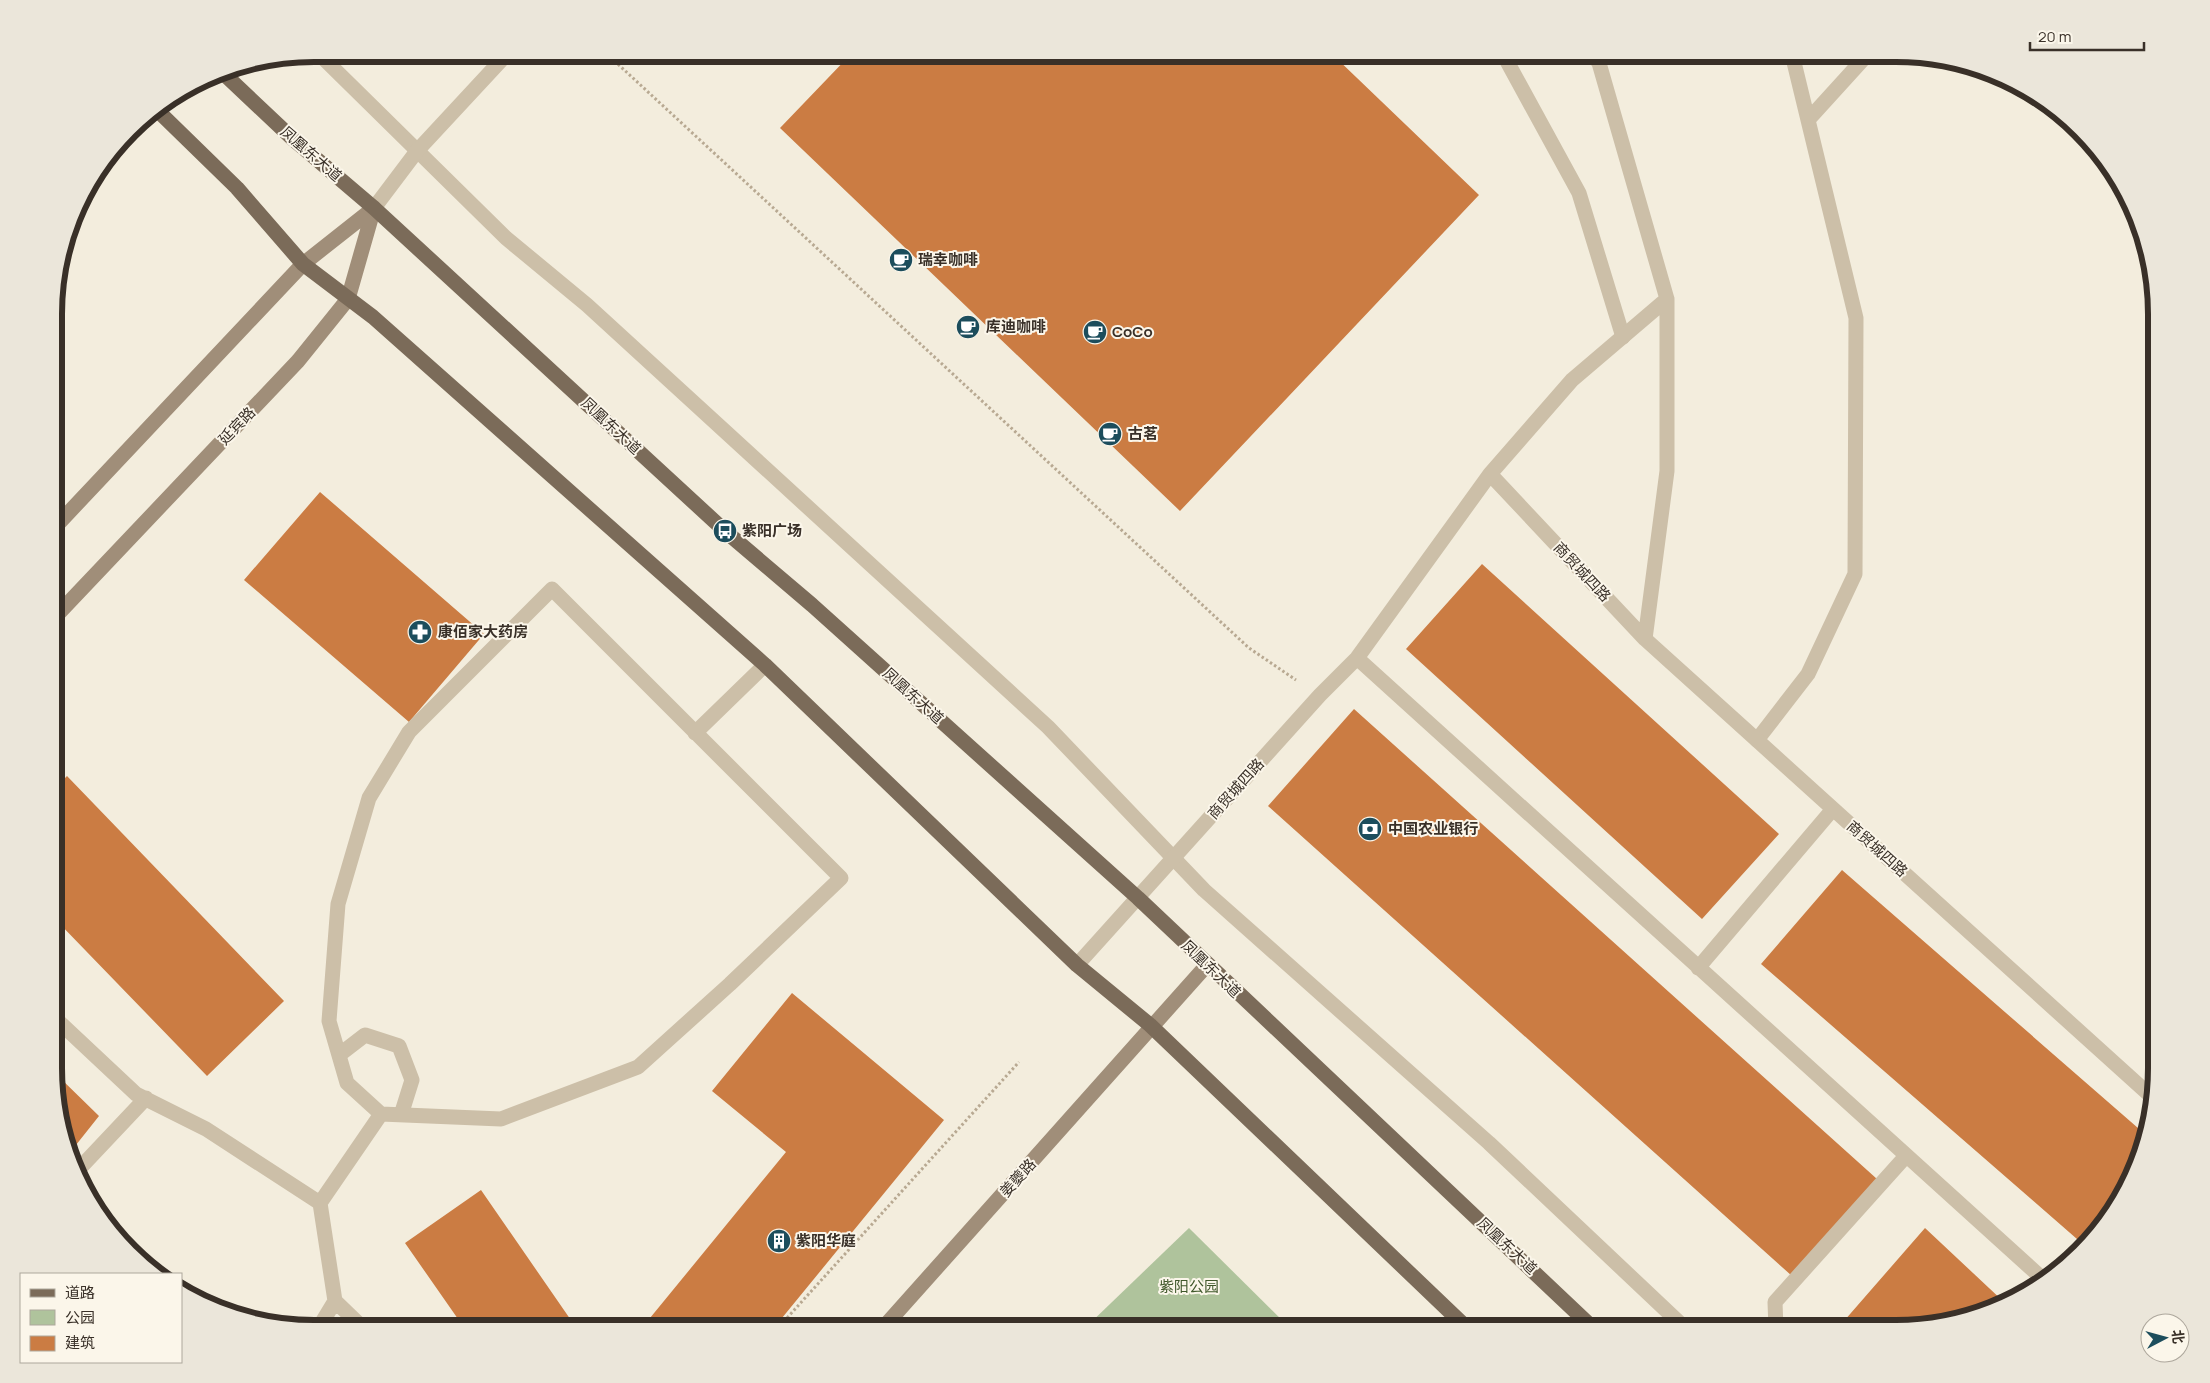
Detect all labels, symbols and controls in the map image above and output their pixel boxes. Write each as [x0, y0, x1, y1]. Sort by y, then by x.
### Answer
scale bar [2030, 20, 2144, 52]
text: 20 m [2038, 26, 2071, 47]
street label: 凤凰东大道 [276, 121, 347, 186]
cafe icon: 瑞幸咖啡 [888, 247, 914, 273]
place label: 瑞幸咖啡 [918, 249, 978, 270]
cafe icon: 库迪咖啡 [955, 314, 981, 340]
place label: 库迪咖啡 [986, 316, 1046, 337]
cafe icon: CoCo [1082, 319, 1108, 345]
place label: CoCo [1112, 321, 1153, 342]
street label: 凤凰东大道 [577, 392, 646, 459]
street label: 延宾路 [213, 402, 260, 449]
cafe icon: 古茗 [1097, 421, 1123, 447]
place label: 古茗 [1128, 423, 1158, 444]
bus stop icon: 紫阳广场 [712, 518, 738, 544]
place label: 紫阳广场 [742, 520, 802, 541]
street label: 商贸城四路 [1549, 537, 1616, 606]
pharmacy icon: 康佰家大药房 [407, 619, 433, 645]
place label: 康佰家大药房 [438, 621, 528, 642]
street label: 凤凰东大道 [878, 663, 948, 729]
street label: 商贸城四路 [1203, 754, 1269, 824]
bank icon: 中国农业银行 [1357, 816, 1383, 842]
street label: 商贸城四路 [1842, 816, 1912, 882]
place label: 中国农业银行 [1388, 818, 1478, 839]
street label: 凤凰东大道 [1177, 935, 1246, 1002]
street label: 姜夔路 [995, 1154, 1040, 1201]
street label: 凤凰东大道 [1473, 1212, 1542, 1279]
building icon: 紫阳华庭 [766, 1228, 792, 1254]
place label: 紫阳华庭 [796, 1230, 856, 1251]
legend [20, 1273, 182, 1363]
park label: 紫阳公园 [1159, 1276, 1219, 1297]
text: 道路 [65, 1282, 95, 1303]
text: 公园 [65, 1307, 95, 1328]
north arrow [2140, 1313, 2190, 1363]
text: 北 [2168, 1329, 2189, 1345]
text: 建筑 [65, 1332, 95, 1353]

